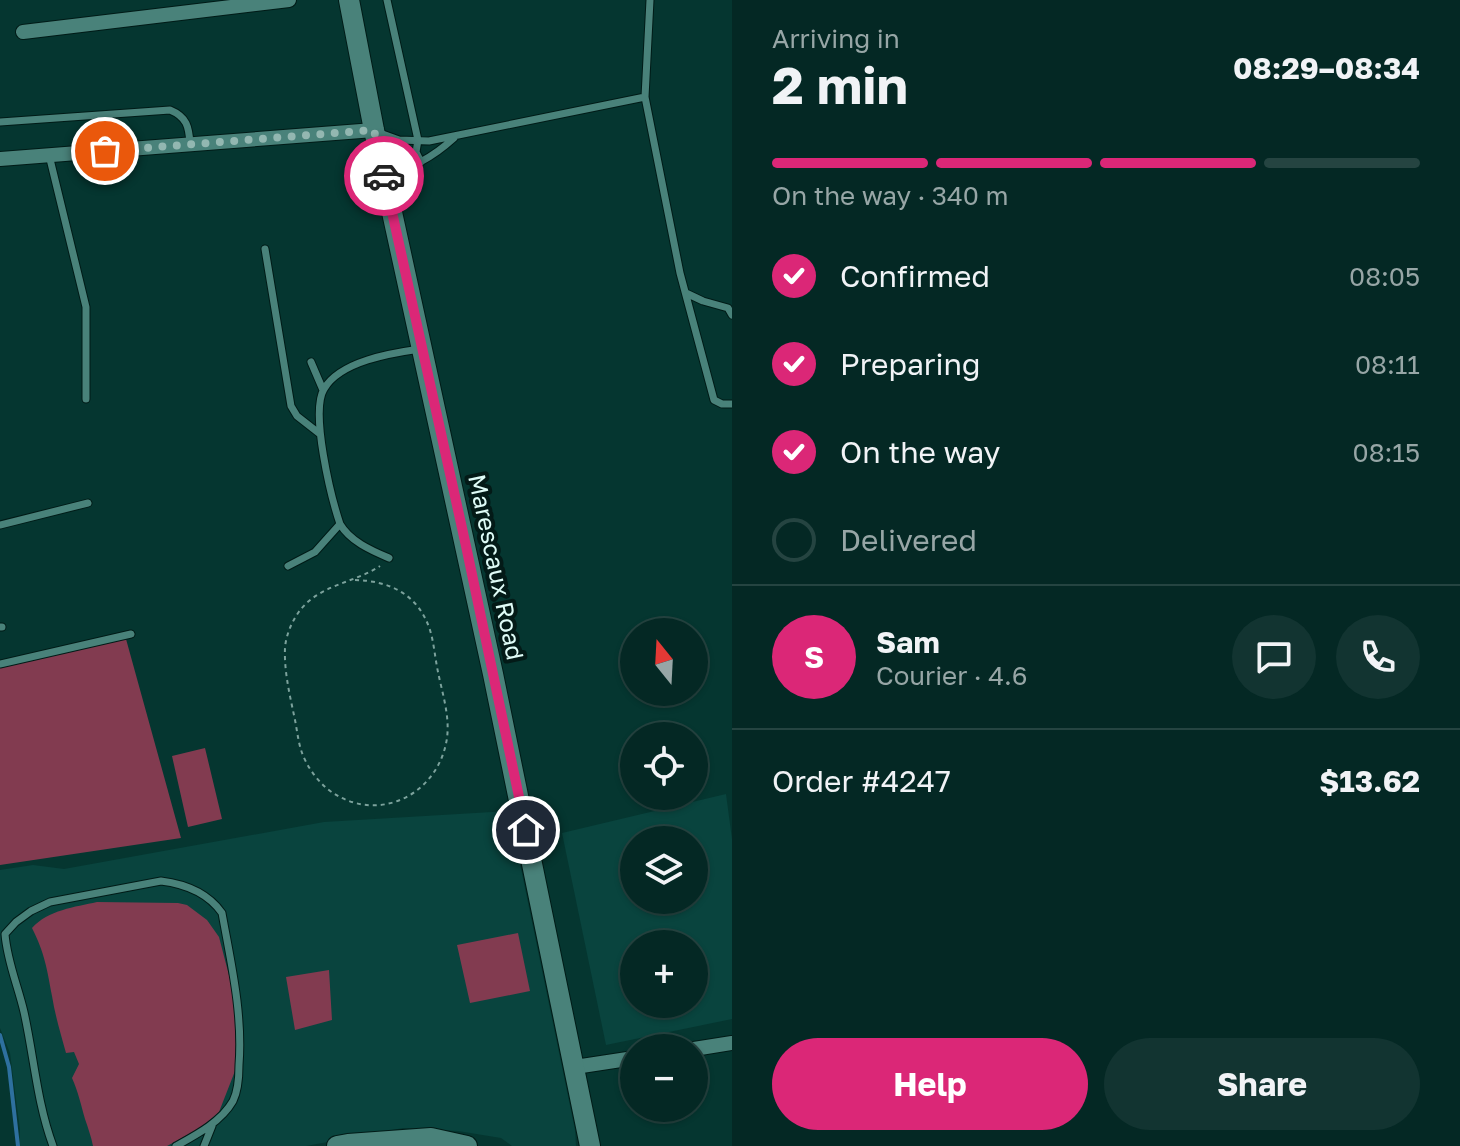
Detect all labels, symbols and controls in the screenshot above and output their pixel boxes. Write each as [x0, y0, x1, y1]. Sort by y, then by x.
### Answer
text: Arriving in [772, 23, 900, 54]
text: 08:29–08:34 [1233, 50, 1420, 86]
text: 2 min [772, 53, 908, 115]
pin [71, 117, 139, 185]
icon: bag [83, 129, 127, 173]
courier [344, 136, 424, 216]
icon: car [362, 154, 406, 198]
text: On the way · 340 m [772, 180, 1008, 211]
icon: check [772, 254, 816, 298]
text: Confirmed [840, 258, 990, 294]
text: 08:05 [1349, 261, 1420, 292]
icon: check [772, 342, 816, 386]
text: Preparing [840, 346, 981, 382]
text: 08:11 [1355, 349, 1420, 380]
icon: check [772, 430, 816, 474]
text: On the way [840, 434, 1000, 470]
text: 08:15 [1353, 437, 1420, 468]
street label: Marescaux Road [463, 471, 531, 663]
text: Delivered [840, 522, 977, 558]
button: chat [1232, 615, 1316, 699]
button: phone [1336, 615, 1420, 699]
north arrow [620, 618, 708, 706]
map controls [620, 618, 708, 1122]
text: Sam [876, 624, 940, 660]
text: S [804, 639, 824, 675]
text: Courier · 4.6 [876, 660, 1028, 691]
button: locate [620, 722, 708, 810]
text: Order #4247 [772, 763, 951, 799]
text: $13.62 [1319, 763, 1420, 799]
pin [492, 796, 560, 864]
icon: home [504, 808, 548, 852]
button: layers [620, 826, 708, 914]
button: + [620, 930, 708, 1018]
button: − [620, 1034, 708, 1122]
button: Help [772, 1038, 1088, 1130]
button: Share [1104, 1038, 1420, 1130]

